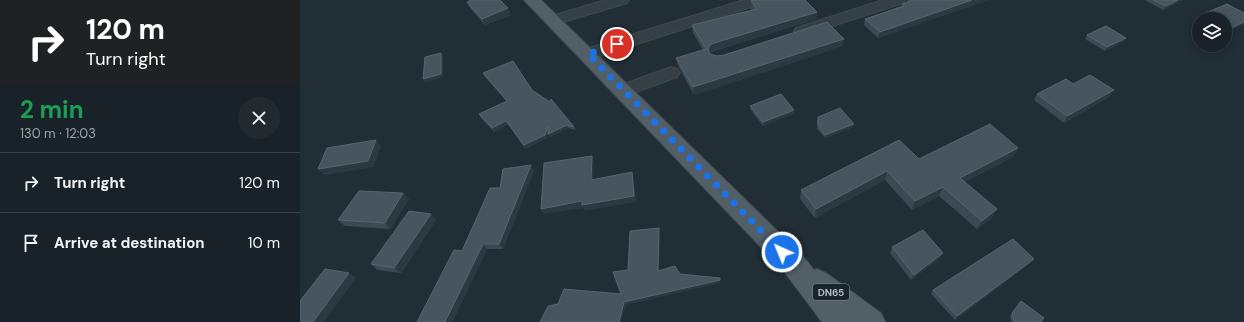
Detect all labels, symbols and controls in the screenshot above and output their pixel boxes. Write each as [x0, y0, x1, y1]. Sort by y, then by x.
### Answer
text: 120 m [86, 11, 165, 48]
map controls [1192, 12, 1232, 52]
button: layers [1192, 12, 1232, 52]
icon: right [20, 16, 72, 68]
pin [600, 27, 634, 61]
icon: arrive [606, 33, 628, 55]
text: Turn right [86, 47, 166, 71]
text: 2 min [20, 94, 83, 125]
button: close [238, 97, 280, 139]
text: 130 m · 12:03 [20, 125, 96, 142]
icon: right [20, 172, 42, 194]
text: Turn right [54, 173, 125, 193]
text: 120 m [239, 173, 280, 193]
position arrow [761, 231, 803, 273]
icon: arrive [20, 232, 42, 254]
text: Arrive at destination [54, 233, 205, 253]
text: 10 m [248, 233, 280, 253]
road number: DN65 [813, 284, 849, 300]

